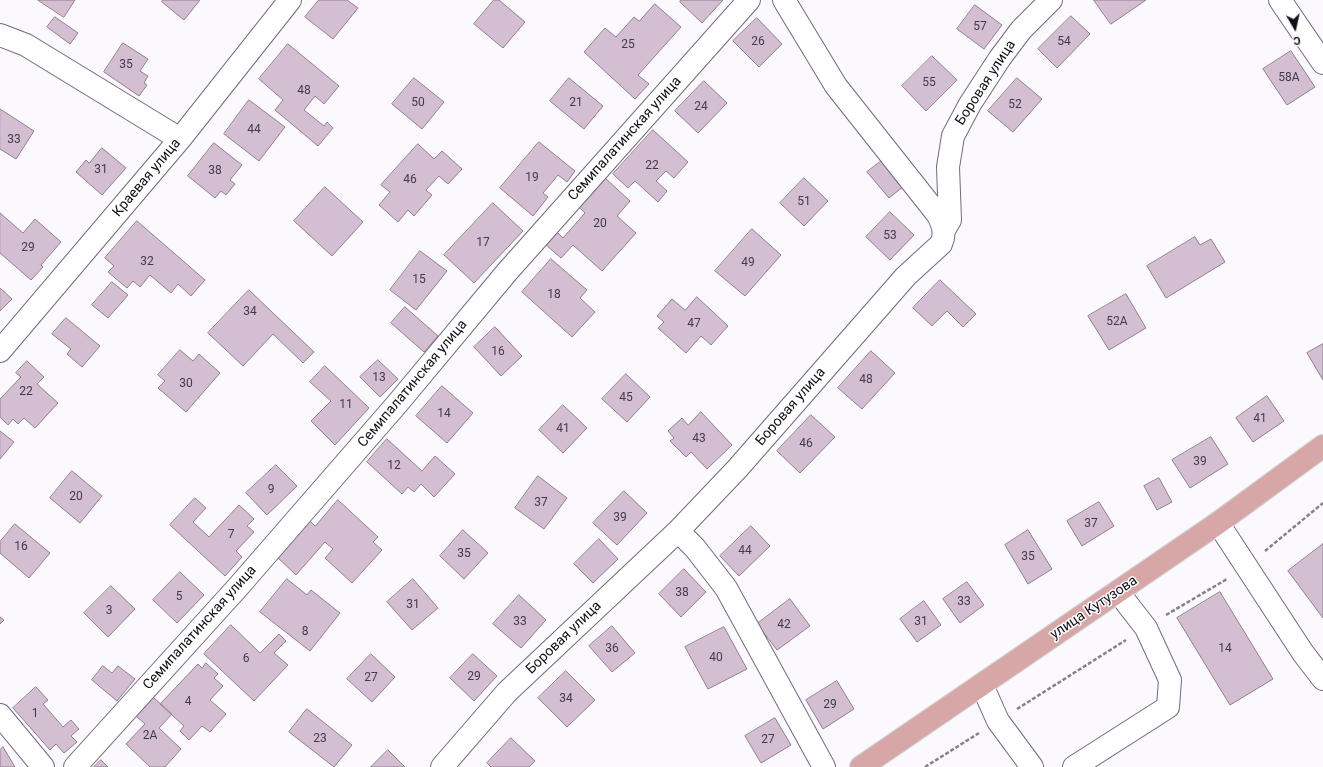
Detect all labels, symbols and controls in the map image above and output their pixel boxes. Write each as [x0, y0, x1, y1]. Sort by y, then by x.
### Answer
north arrow [1275, 8, 1315, 48]
house number: 57 [973, 20, 987, 34]
text: С [1292, 33, 1302, 47]
house number: 26 [751, 35, 765, 49]
house number: 54 [1057, 35, 1071, 49]
street label: Боровая улица [952, 37, 1020, 129]
house number: 25 [621, 38, 635, 52]
house number: 35 [119, 58, 133, 72]
house number: 58А [1278, 71, 1300, 85]
street label: Семипалатинская улица [565, 73, 685, 205]
house number: 55 [922, 76, 936, 90]
house number: 48 [297, 84, 311, 98]
house number: 50 [411, 96, 425, 110]
house number: 21 [569, 96, 583, 110]
house number: 52 [1008, 98, 1022, 112]
house number: 24 [694, 100, 708, 114]
house number: 44 [247, 123, 261, 137]
house number: 33 [7, 133, 21, 147]
street label: Краевая улица [109, 135, 185, 221]
house number: 22 [645, 159, 659, 173]
house number: 31 [94, 163, 108, 177]
house number: 38 [208, 164, 222, 178]
house number: 19 [525, 171, 539, 185]
house number: 46 [403, 173, 417, 187]
house number: 51 [797, 195, 811, 209]
house number: 20 [593, 217, 607, 231]
house number: 53 [883, 229, 897, 243]
house number: 17 [476, 236, 490, 250]
house number: 29 [21, 241, 35, 255]
house number: 32 [140, 255, 154, 269]
house number: 49 [741, 256, 755, 270]
house number: 15 [412, 273, 426, 287]
house number: 18 [547, 288, 561, 302]
house number: 34 [243, 305, 257, 319]
house number: 52А [1106, 315, 1128, 329]
street label: Семипалатинская улица [355, 317, 471, 451]
house number: 47 [687, 317, 701, 331]
house number: 16 [491, 345, 505, 359]
street label: Боровая улица [753, 365, 829, 449]
house number: 13 [372, 371, 386, 385]
house number: 48 [859, 373, 873, 387]
house number: 30 [179, 377, 193, 391]
house number: 22 [19, 385, 33, 399]
house number: 45 [619, 391, 633, 405]
house number: 11 [339, 398, 353, 412]
house number: 14 [437, 407, 451, 421]
house number: 41 [1253, 412, 1267, 426]
house number: 41 [556, 422, 570, 436]
house number: 43 [692, 432, 706, 446]
house number: 46 [799, 437, 813, 451]
house number: 39 [1193, 455, 1207, 469]
house number: 12 [387, 459, 401, 473]
house number: 9 [268, 483, 274, 497]
house number: 20 [69, 490, 83, 504]
house number: 37 [534, 496, 548, 510]
house number: 39 [613, 511, 627, 525]
house number: 37 [1084, 517, 1098, 531]
house number: 7 [228, 528, 234, 542]
house number: 16 [14, 540, 28, 554]
house number: 44 [738, 544, 752, 558]
house number: 35 [457, 547, 471, 561]
house number: 35 [1021, 550, 1035, 564]
street label: Семипалатинская улица [140, 562, 260, 694]
street label: улица Кутузова [1047, 573, 1141, 643]
house number: 38 [675, 586, 689, 600]
house number: 5 [176, 590, 182, 604]
house number: 33 [957, 595, 971, 609]
house number: 31 [406, 598, 420, 612]
street label: Боровая улица [523, 598, 605, 678]
house number: 3 [106, 604, 112, 618]
house number: 33 [513, 615, 527, 629]
house number: 31 [914, 615, 928, 629]
house number: 42 [777, 618, 791, 632]
house number: 8 [302, 625, 308, 639]
house number: 36 [605, 642, 619, 656]
house number: 14 [1218, 642, 1232, 656]
house number: 40 [709, 651, 723, 665]
house number: 6 [243, 652, 249, 666]
house number: 29 [467, 670, 481, 684]
house number: 27 [364, 671, 378, 685]
house number: 34 [559, 692, 573, 706]
house number: 4 [185, 695, 191, 709]
house number: 29 [823, 698, 837, 712]
house number: 1 [32, 707, 38, 721]
house number: 2А [143, 729, 157, 743]
house number: 23 [313, 732, 327, 746]
house number: 27 [761, 733, 775, 747]

